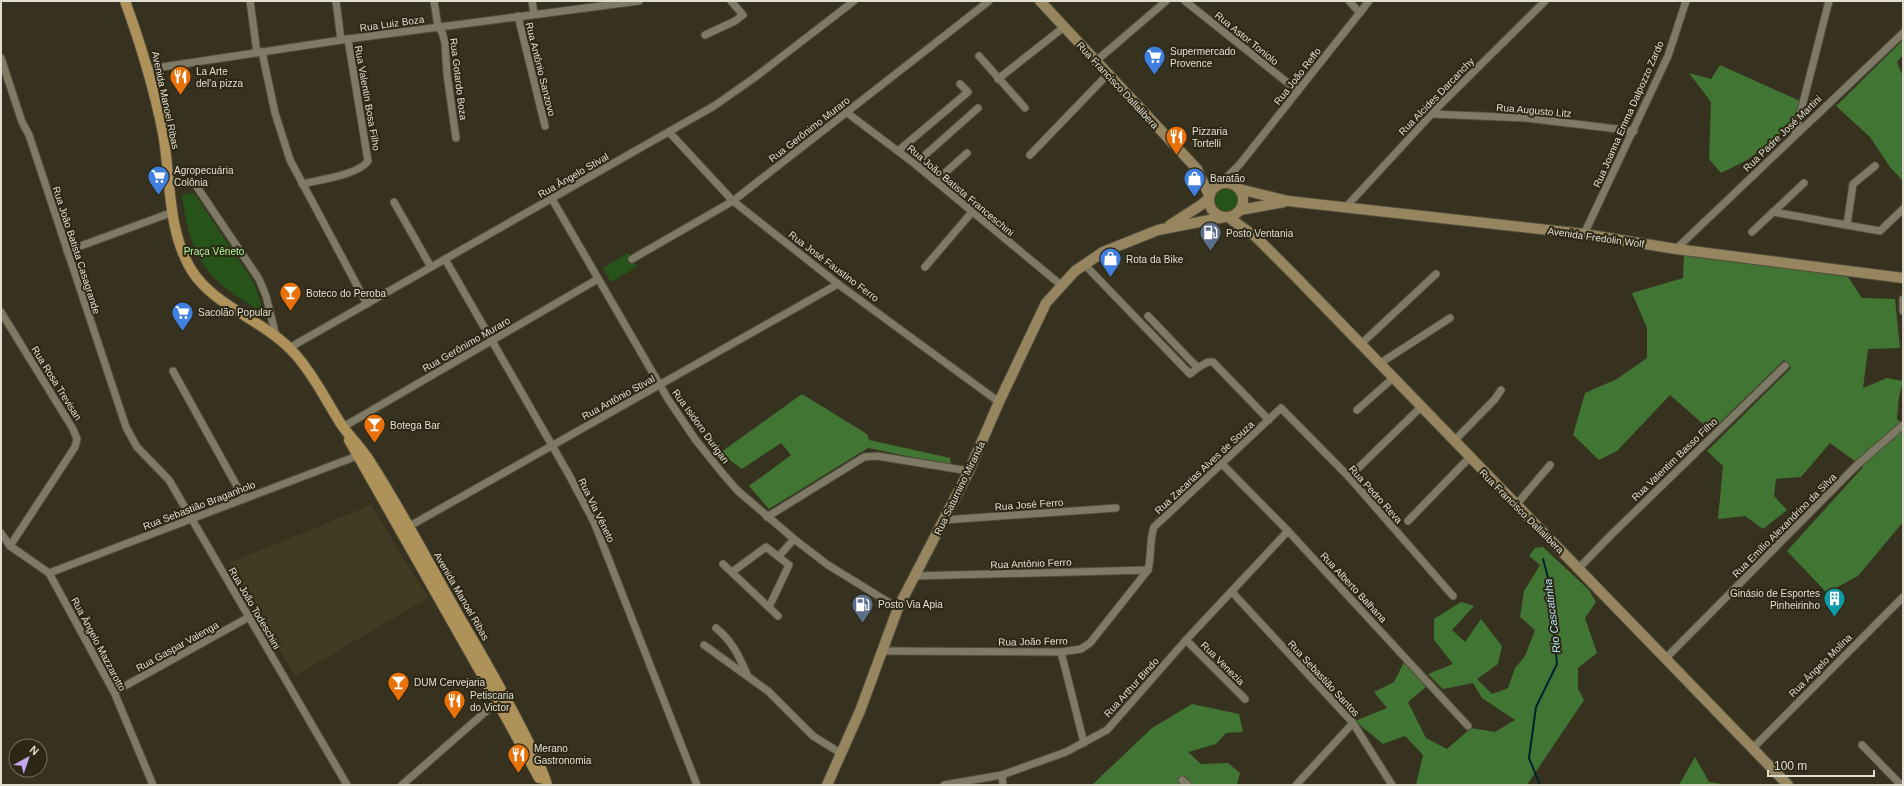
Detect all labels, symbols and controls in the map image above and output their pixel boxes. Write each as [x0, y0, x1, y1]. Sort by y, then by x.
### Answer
street label: Rua Astor Toniolo [1213, 10, 1281, 68]
street label: Rua Luiz Boza [359, 13, 425, 33]
street label: Rua Antônio Sanzovo [524, 21, 558, 118]
street label: Rua Gotardo Boza [448, 37, 469, 121]
street label: Rua Joanna Emma Dalpozzo Zardo [1591, 39, 1666, 189]
street label: Rua Francisco Dallalibera [1075, 40, 1161, 131]
supermarket icon: Supermercado Provence [1141, 44, 1167, 77]
street label: Rua Valentin Bosa Filho [353, 45, 382, 152]
street label: Rua João Reffo [1272, 45, 1323, 107]
place label: Supermercado Provence [1170, 46, 1236, 69]
street label: Avenida Manoel Ribas [150, 50, 181, 150]
street label: Rua Alcides Darcanchy [1396, 55, 1476, 137]
restaurant icon: La Arte del'a pizza [167, 64, 193, 97]
place label: La Arte del'a pizza [196, 66, 243, 89]
street label: Rua Padre José Martini [1741, 93, 1824, 174]
street label: Rua Gerônimo Muraro [767, 94, 852, 164]
street label: Rua Augusto Litz [1496, 102, 1572, 119]
restaurant icon: Pizzaria Tortelli [1164, 124, 1190, 157]
place label: Pizzaria Tortelli [1192, 126, 1228, 149]
street label: Rua João Batista Franceschini [905, 143, 1016, 238]
street label: Rua Ângelo Stival [536, 150, 610, 200]
supermarket icon: Agropecuária Colônia [146, 163, 172, 196]
place label: Agropecuária Colônia [174, 165, 234, 188]
shop icon: Baratão [1182, 165, 1208, 198]
place label: Baratão [1210, 173, 1245, 184]
street label: Rua João Batista Casagrande [51, 185, 103, 316]
fuel station icon: Posto Ventania [1198, 220, 1224, 253]
street label: Avenida Fredolin Wolf [1547, 225, 1645, 250]
place label: Posto Ventania [1226, 228, 1294, 239]
street label: Rua José Faustino Ferro [786, 229, 881, 304]
park label: Praça Vêneto [184, 246, 245, 257]
shop icon: Rota da Bike [1098, 246, 1124, 279]
place label: Rota da Bike [1126, 254, 1184, 265]
bar icon: Boteco do Peroba [277, 280, 303, 313]
place label: Boteco do Peroba [306, 288, 386, 299]
supermarket icon: Sacolão Popular [169, 299, 195, 332]
place label: Sacolão Popular [198, 307, 272, 318]
street label: Rua Gerônimo Muraro [420, 315, 512, 374]
street label: Rua Rosa Trevisan [29, 344, 84, 422]
street label: Rua Antônio Stival [580, 373, 657, 422]
street label: Rua Isidoro Durigan [670, 387, 731, 466]
bar icon: Botega Bar [361, 412, 387, 445]
street label: Rua Valentim Basso Filho [1629, 415, 1720, 503]
street label: Rua Zacarias Alves de Souza [1153, 418, 1256, 516]
place label: Botega Bar [390, 420, 441, 431]
street label: Rua Saturnino Miranda [932, 439, 987, 537]
street label: Rua Pedro Reva [1347, 463, 1405, 526]
street label: Rua Francisco Dallalibera [1477, 467, 1566, 556]
street label: Rua Emílio Alexandrino da Silva [1730, 471, 1839, 580]
street label: Rua Via Vêneto [576, 476, 617, 544]
street label: Rua Sebastião Braganholo [141, 479, 257, 532]
street label: Rua José Ferro [994, 497, 1064, 512]
street label: Avenida Manoel Ribas [432, 550, 491, 642]
street label: Rua Alberto Balhana [1318, 550, 1389, 625]
street label: Rua Antônio Ferro [990, 557, 1072, 570]
street label: Rua João Todeschini [227, 565, 282, 651]
water label: Rio Cascatinha [1541, 578, 1563, 654]
building icon: Ginásio de Esportes Pinheirinho [1822, 586, 1848, 619]
place label: Ginásio de Esportes Pinheirinho [1730, 588, 1820, 611]
fuel station icon: Posto Via Apia [850, 591, 876, 624]
street label: Rua Ângelo Mazzarotto [69, 595, 129, 693]
place label: Posto Via Apia [878, 599, 943, 610]
street label: Rua Gaspar Valenga [134, 619, 221, 674]
street label: Rua Ângelo Molina [1786, 631, 1854, 699]
street label: Rua João Ferro [998, 635, 1068, 648]
street label: Rua Sebastião Santos [1286, 638, 1362, 718]
street label: Rua Venezia [1199, 639, 1247, 688]
street label: Rua Arthur Bindo [1102, 655, 1161, 719]
bar icon: DUM Cervejaria [386, 669, 412, 702]
place label: DUM Cervejaria [414, 677, 486, 688]
restaurant icon: Petiscaria do Victor [442, 688, 468, 721]
place label: Petiscaria do Victor [470, 690, 514, 713]
north arrow [8, 738, 48, 778]
restaurant icon: Merano Gastronomia [505, 741, 531, 774]
text: N [28, 743, 41, 758]
place label: Merano Gastronomia [534, 743, 592, 766]
scale bar [1768, 752, 1874, 778]
text: 100 m [1774, 759, 1807, 773]

